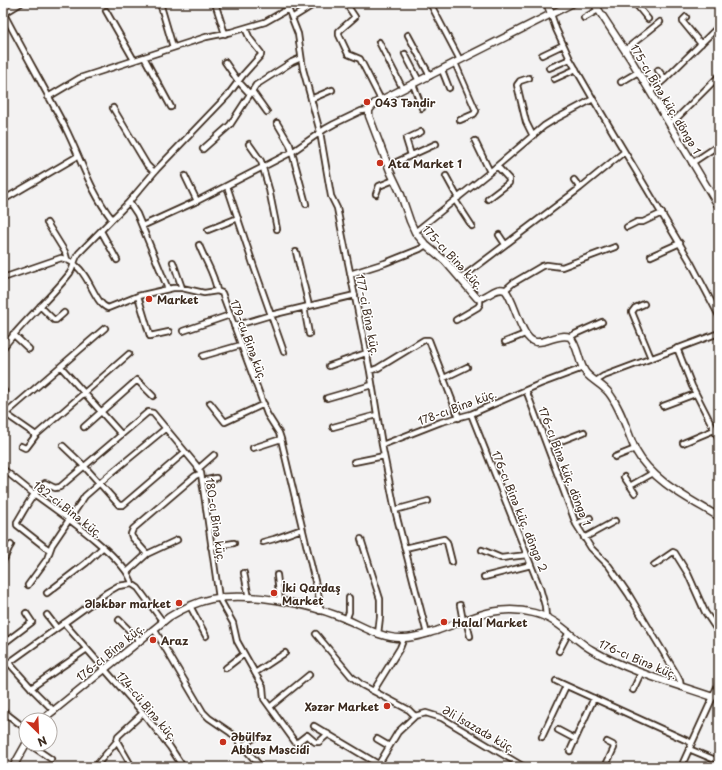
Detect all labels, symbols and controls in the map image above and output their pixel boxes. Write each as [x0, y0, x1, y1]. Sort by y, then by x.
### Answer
street label: 175-cı Binə küç. döngə 1 [626, 41, 706, 157]
place label: 043 Təndir [375, 94, 436, 111]
marker: 043 Təndir [362, 97, 372, 107]
place label: Ata Market 1 [387, 155, 462, 172]
marker: Ata Market 1 [375, 158, 385, 168]
street label: 175-cı Binə küç. [418, 221, 488, 293]
street label: 177-ci Binə küç. [352, 273, 384, 357]
place label: Market [157, 291, 199, 308]
marker: Market [144, 294, 154, 304]
street label: 179-cu Binə küç. [226, 297, 272, 383]
street label: 178-cı Binə küç. [415, 385, 499, 429]
street label: 176-cı Binə küç. döngə 1 [534, 404, 596, 528]
street label: 176-cı Binə küç. döngə 2 [488, 448, 552, 574]
street label: 182-ci Binə küç. [30, 476, 106, 542]
street label: 180-cı Binə küç. [202, 477, 230, 563]
place label: İki Qardaş Market [282, 579, 341, 609]
marker: İki Qardaş Market [269, 588, 279, 598]
place label: Ələkbər market [85, 595, 171, 612]
marker: Ələkbər market [174, 598, 184, 608]
place label: Halal Market [452, 614, 527, 631]
marker: Halal Market [439, 617, 449, 627]
street label: 176-cı Binə küç. [72, 619, 148, 685]
place label: Araz [160, 632, 188, 649]
marker: Araz [148, 635, 158, 645]
street label: 176-cı Binə küç. [596, 635, 680, 683]
street label: 174-cü Binə küç. [113, 667, 181, 745]
place label: Xəzər Market [305, 698, 379, 715]
marker: Xəzər Market [382, 701, 392, 711]
street label: Əli İsazadə küç. [440, 701, 518, 757]
north arrow [18, 712, 58, 752]
place label: Əbülfəz Abbas Məscidi [230, 728, 309, 758]
text: N [35, 732, 50, 751]
marker: Əbülfəz Abbas Məscidi [218, 737, 228, 747]

